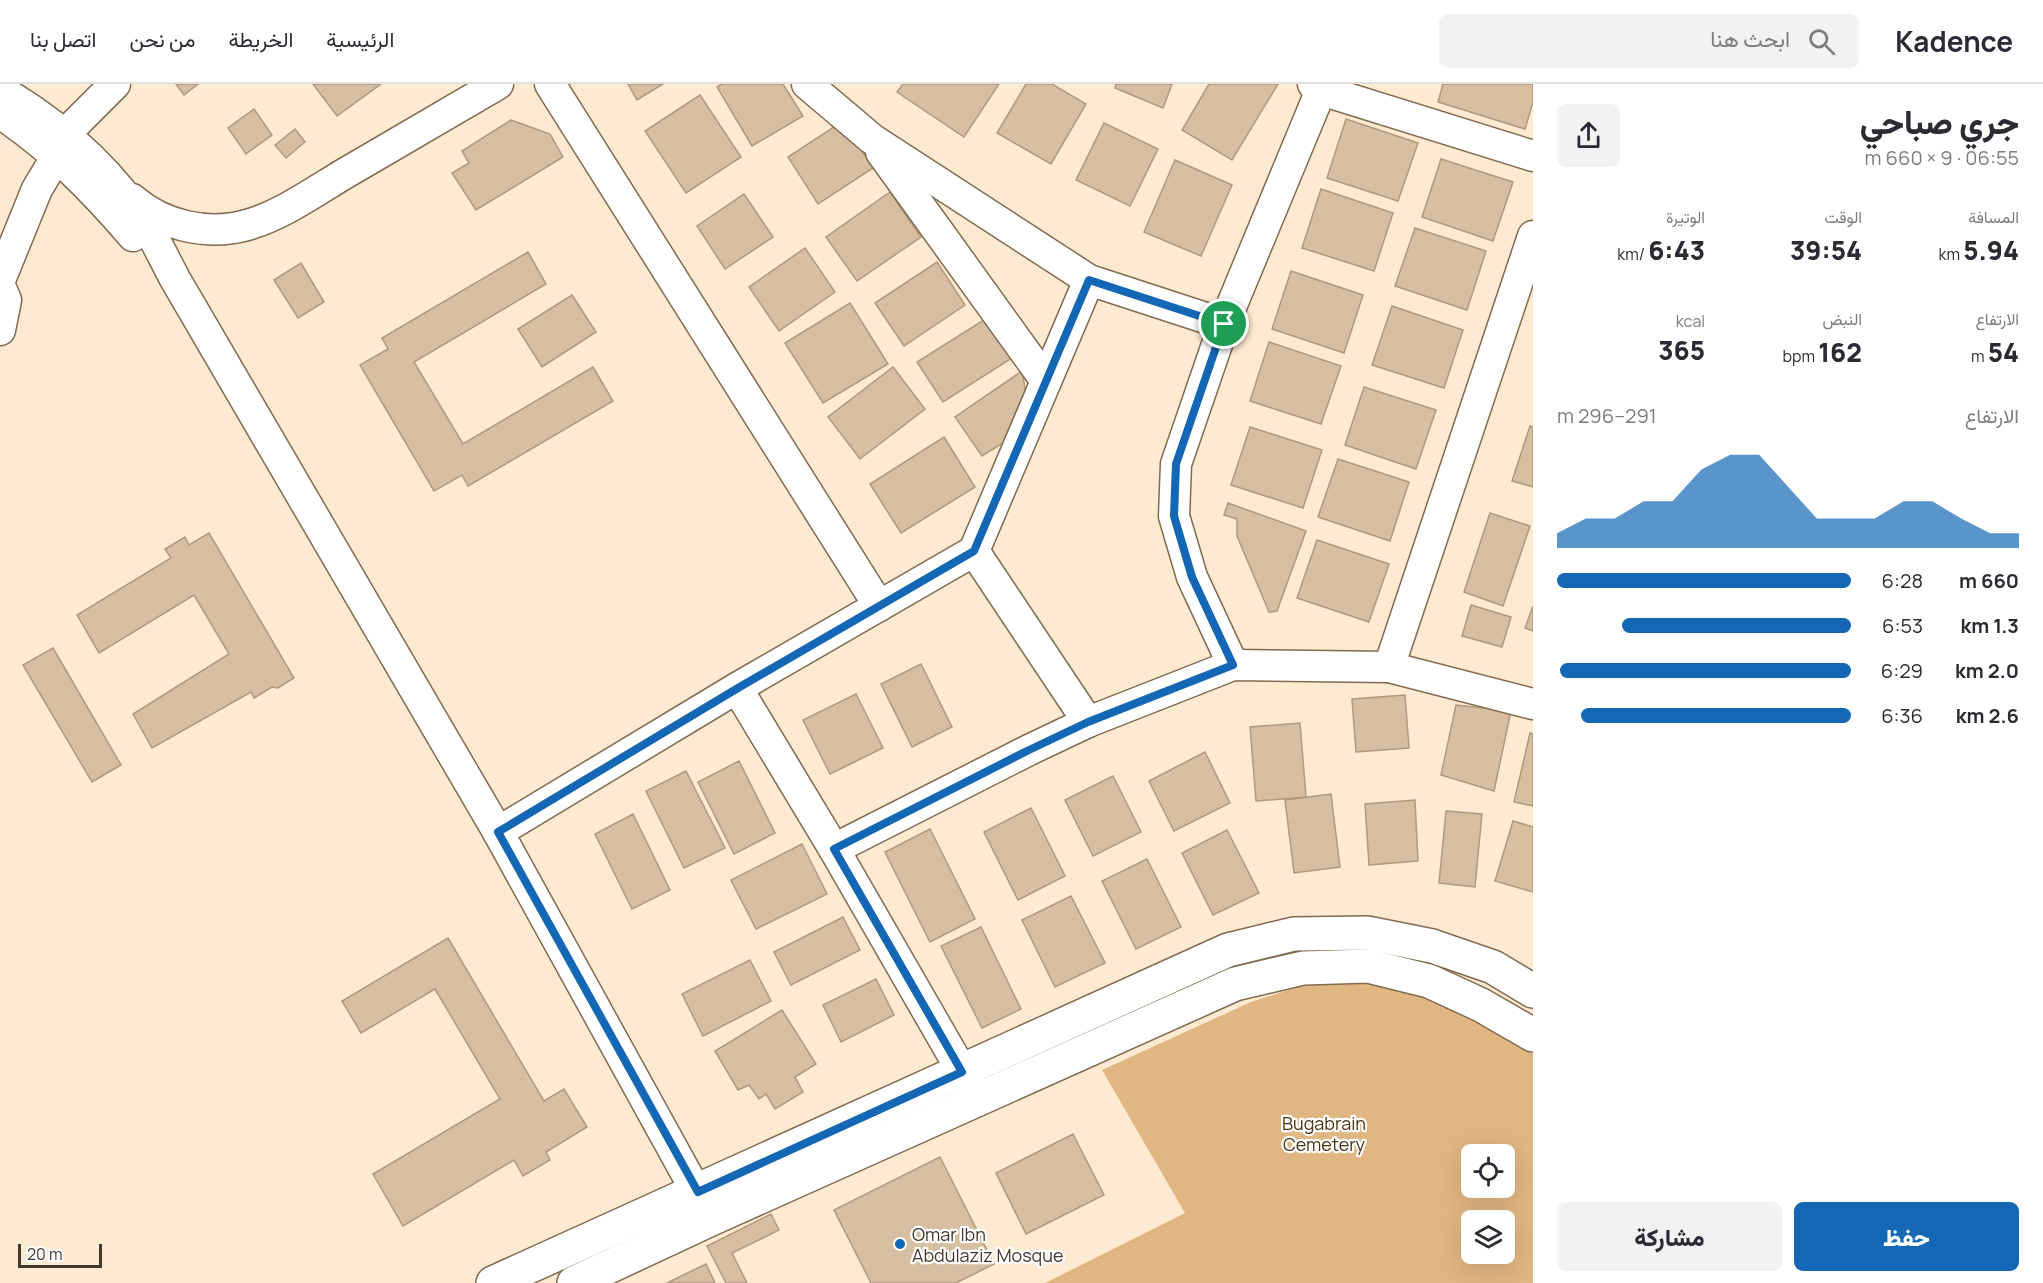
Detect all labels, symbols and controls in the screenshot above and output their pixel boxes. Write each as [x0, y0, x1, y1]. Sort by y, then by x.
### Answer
search box [1439, 14, 1859, 68]
text: Kadence [1895, 22, 2013, 60]
text: ابحث هنا [1710, 24, 1790, 54]
text: اتصل بنا [30, 25, 96, 53]
text: من نحن [129, 25, 195, 53]
text: الخريطة [228, 25, 293, 53]
text: الرئيسية [326, 25, 394, 53]
icon: search [1805, 25, 1838, 58]
text: جري صباحي [1860, 99, 2019, 144]
button: share [1557, 104, 1620, 167]
text: 06:55 · 9 × 660 m [1865, 144, 2019, 171]
text: الوتيرة [1666, 206, 1705, 228]
text: الوقت [1824, 206, 1862, 228]
text: المسافة [1968, 206, 2019, 228]
text: 6:43 [1648, 232, 1705, 268]
text: 39:54 [1790, 232, 1862, 268]
text: 5.94 [1963, 232, 2019, 268]
text: /km [1617, 243, 1648, 265]
text: km [1938, 243, 1963, 265]
pin [1198, 298, 1249, 349]
icon: arrive [1207, 307, 1240, 340]
text: النبض [1822, 308, 1862, 330]
text: الارتفاع [1976, 308, 2019, 330]
text: kcal [1676, 310, 1705, 332]
text: 365 [1658, 332, 1705, 368]
text: 162 [1818, 334, 1862, 370]
text: 54 [1988, 334, 2019, 370]
text: bpm [1783, 345, 1818, 367]
text: m [1971, 345, 1988, 367]
text: 291–296 m [1557, 402, 1657, 429]
text: الارتفاع [1965, 402, 2019, 429]
text: 6:28 [1882, 567, 1923, 594]
text: 660 m [1959, 567, 2019, 594]
text: 6:53 [1882, 612, 1923, 639]
text: 1.3 km [1961, 612, 2019, 639]
text: 6:29 [1881, 657, 1923, 684]
text: 2.0 km [1955, 657, 2019, 684]
text: 6:36 [1881, 702, 1923, 729]
text: 2.6 km [1956, 702, 2019, 729]
park label: Bugabrain Cemetery [1282, 1111, 1366, 1156]
map controls [1461, 1144, 1515, 1264]
button: locate [1461, 1144, 1515, 1198]
button: مشاركة [1557, 1202, 1782, 1271]
button: حفظ [1794, 1202, 2019, 1271]
button: layers [1461, 1210, 1515, 1264]
place label: Omar Ibn Abdulaziz Mosque [912, 1222, 1064, 1267]
marker: Omar Ibn Abdulaziz Mosque [893, 1237, 907, 1251]
scale bar [18, 1241, 102, 1268]
text: 20 m [27, 1243, 63, 1265]

